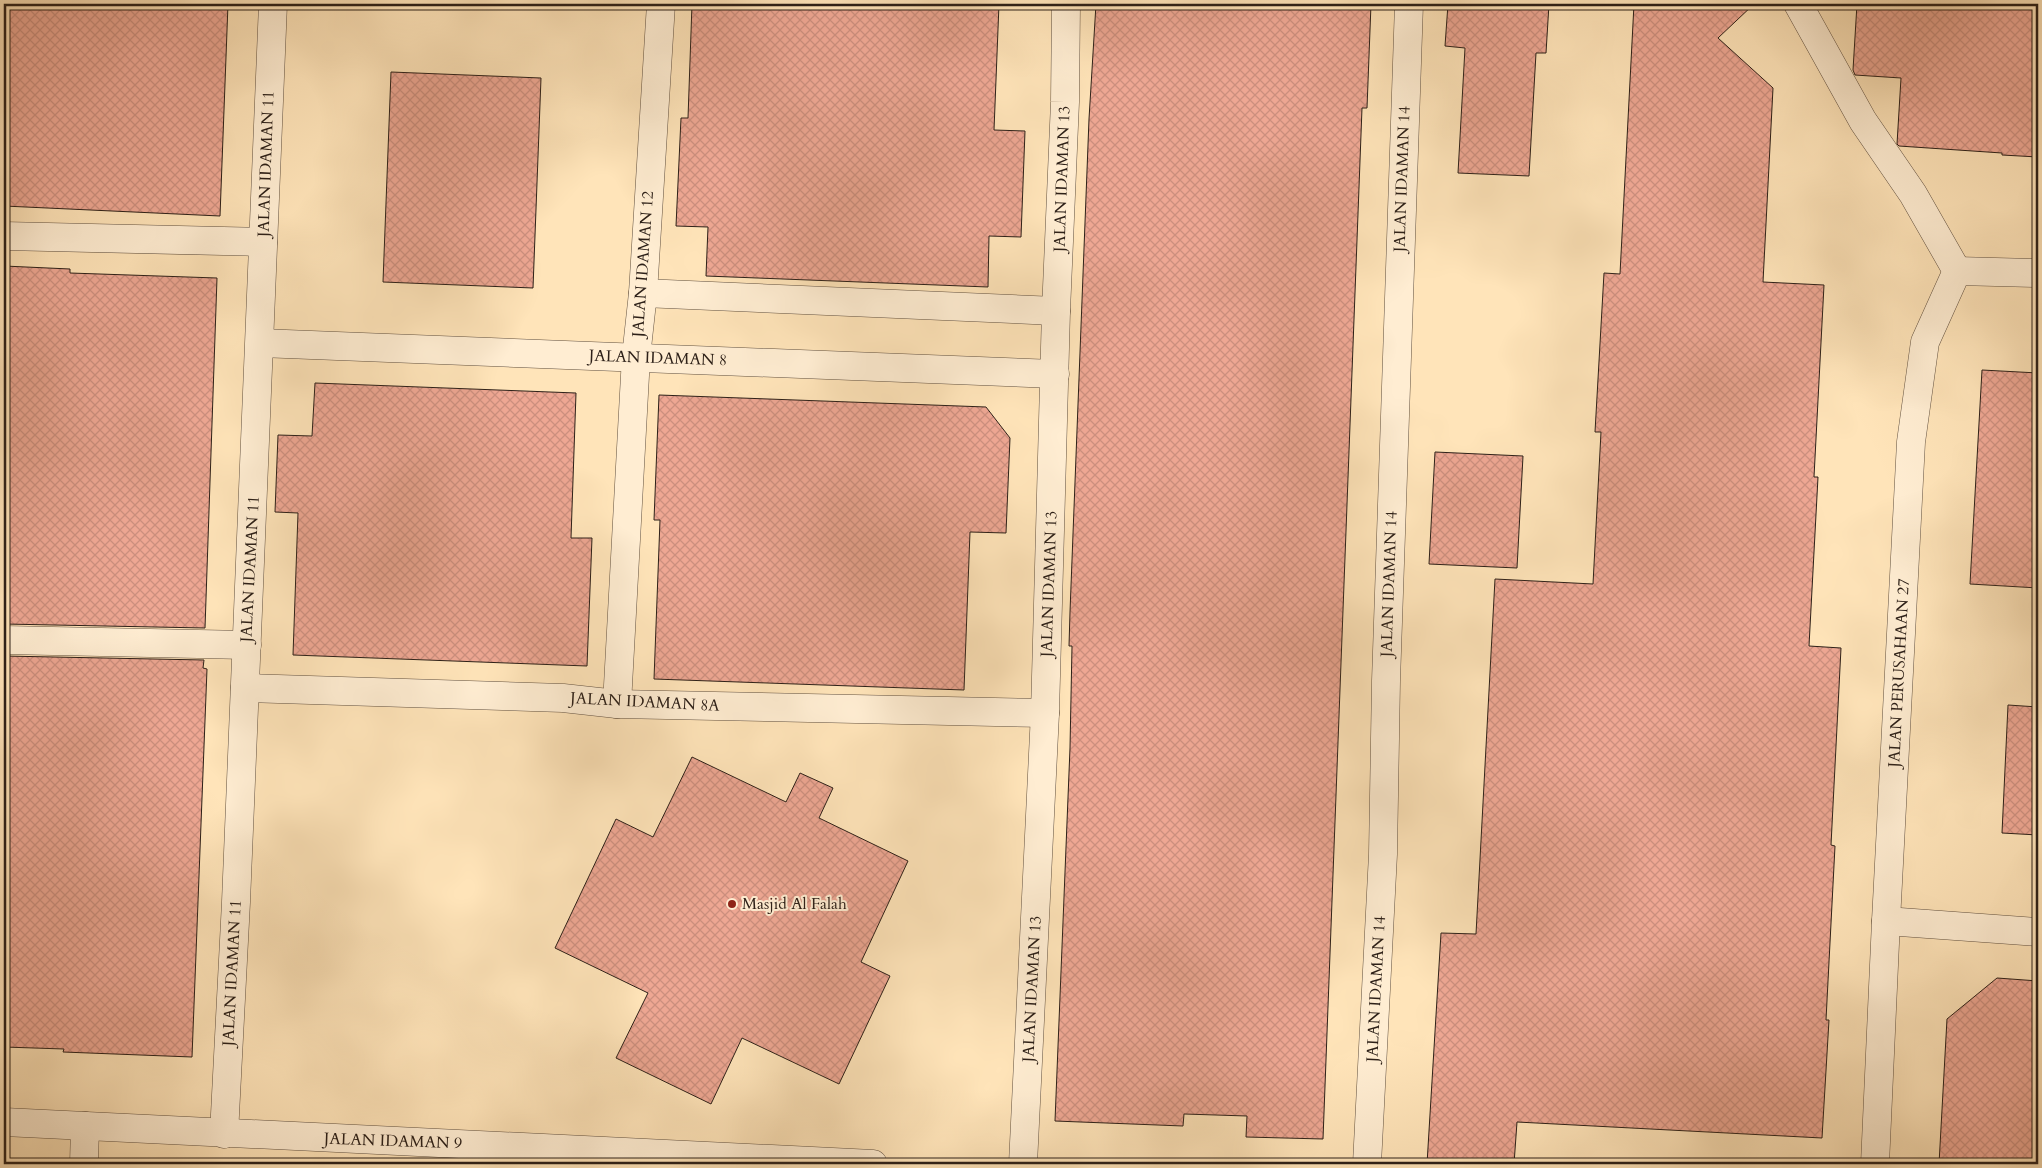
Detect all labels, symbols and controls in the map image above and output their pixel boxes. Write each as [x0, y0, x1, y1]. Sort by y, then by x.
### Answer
street label: JALAN IDAMAN 11 [252, 90, 280, 240]
street label: JALAN IDAMAN 13 [1048, 105, 1076, 255]
street label: JALAN IDAMAN 14 [1388, 105, 1416, 255]
street label: JALAN IDAMAN 12 [627, 190, 659, 340]
street label: JALAN IDAMAN 8 [587, 345, 727, 371]
street label: JALAN IDAMAN 11 [235, 495, 265, 645]
street label: JALAN IDAMAN 13 [1035, 510, 1063, 660]
street label: JALAN IDAMAN 14 [1375, 510, 1403, 660]
street label: JALAN PERUSAHAAN 27 [1883, 578, 1915, 770]
street label: JALAN IDAMAN 8A [568, 687, 721, 717]
place label: Masjid Al Falah [742, 893, 847, 915]
marker: Masjid Al Falah [726, 898, 738, 910]
street label: JALAN IDAMAN 11 [217, 899, 247, 1049]
street label: JALAN IDAMAN 13 [1017, 915, 1047, 1065]
street label: JALAN IDAMAN 14 [1361, 915, 1391, 1065]
street label: JALAN IDAMAN 9 [322, 1128, 462, 1154]

